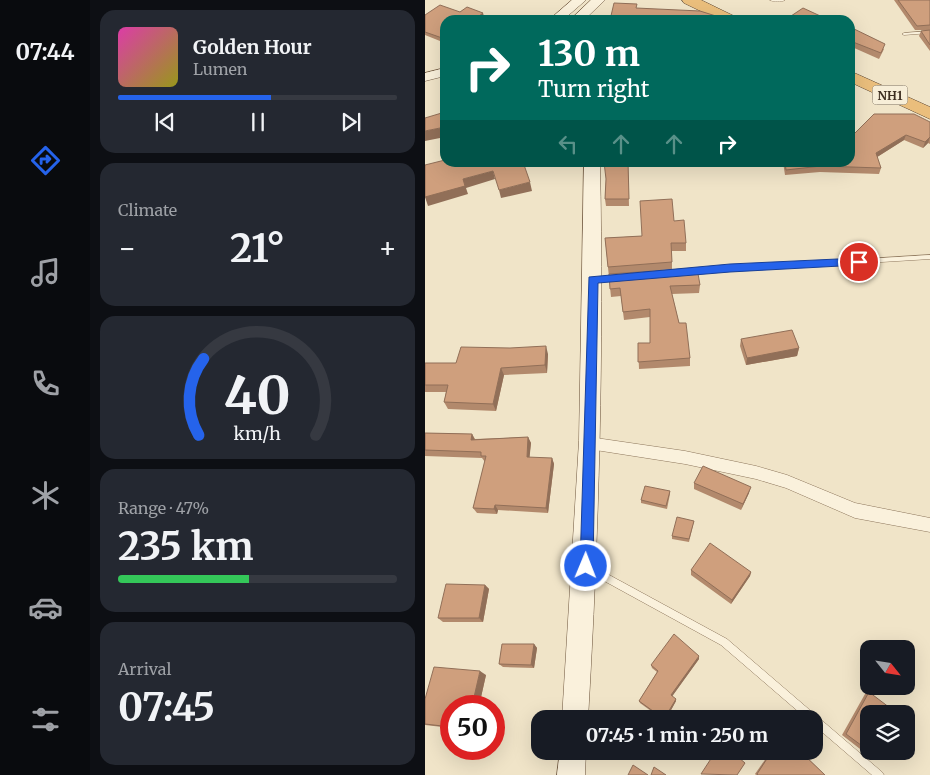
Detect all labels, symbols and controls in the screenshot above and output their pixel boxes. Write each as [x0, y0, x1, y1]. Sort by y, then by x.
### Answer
text: 130 m [538, 32, 640, 76]
text: Golden Hour [193, 35, 312, 59]
icon: right [455, 35, 520, 100]
text: 07:44 [16, 38, 74, 66]
text: Lumen [193, 59, 247, 79]
text: Turn right [538, 75, 649, 103]
road number: NH1 [873, 86, 907, 104]
icon: previous [151, 108, 179, 136]
icon: pause [244, 108, 272, 136]
icon: next [337, 108, 365, 136]
icon: left [554, 130, 582, 158]
icon: ahead [607, 130, 635, 158]
icon: ahead [660, 130, 688, 158]
icon: right [713, 130, 741, 158]
icon: directions [28, 143, 63, 178]
text: Climate [118, 200, 177, 220]
text: 21° [230, 225, 285, 272]
text: − [118, 230, 137, 266]
text: + [378, 230, 397, 266]
pin [838, 241, 880, 283]
icon: arrive [845, 248, 873, 276]
icon: music [28, 255, 63, 290]
text: 40 [224, 363, 291, 428]
icon: phone [28, 366, 63, 401]
text: km/h [234, 422, 281, 445]
icon: climate [28, 478, 63, 513]
text: Range · 47% [118, 498, 209, 518]
text: 235 km [118, 523, 254, 570]
position arrow [559, 539, 611, 591]
icon: car [28, 590, 63, 625]
north arrow [860, 640, 915, 695]
map controls [860, 640, 915, 760]
text: Arrival [118, 659, 171, 679]
text: 07:45 [118, 684, 215, 731]
speed limit sign: 50 [440, 695, 505, 760]
icon: filters [28, 702, 63, 737]
button: layers [860, 705, 915, 760]
text: 07:45 · 1 min · 250 m [586, 723, 768, 747]

